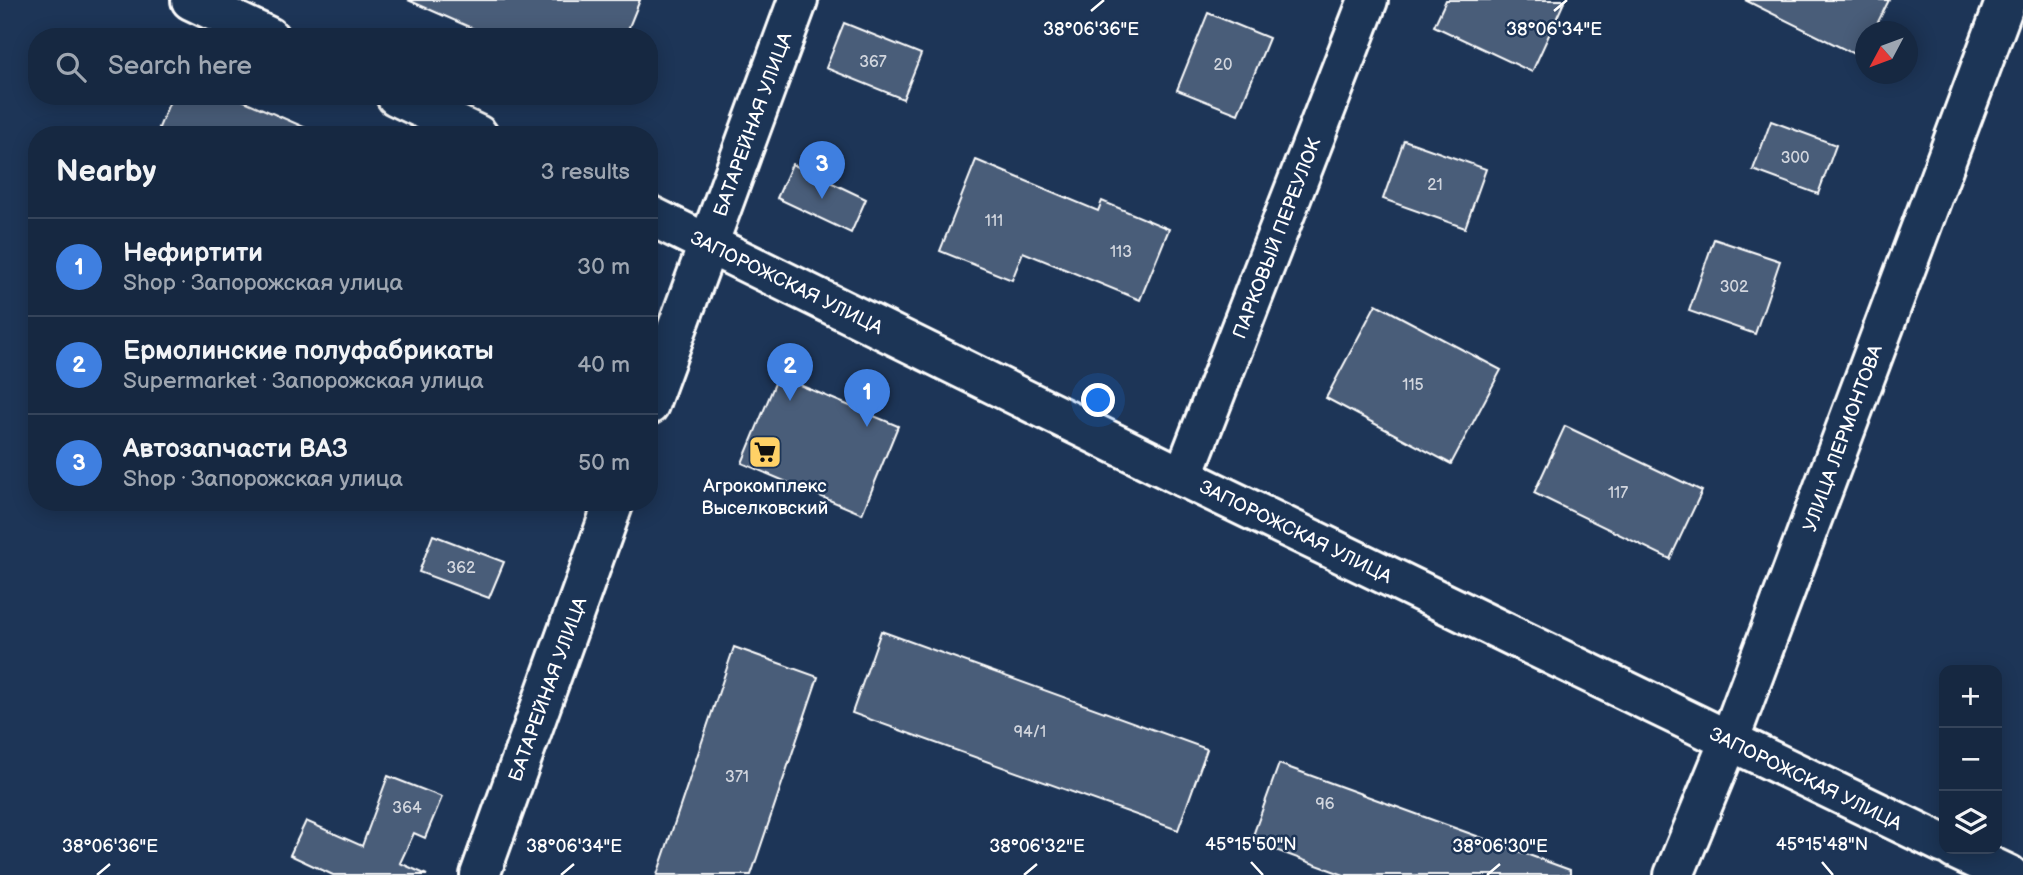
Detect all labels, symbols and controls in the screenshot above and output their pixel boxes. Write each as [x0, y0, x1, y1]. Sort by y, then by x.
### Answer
text: 38°06'36"E [1043, 19, 1139, 40]
text: 38°06'34"E [1506, 19, 1602, 40]
north arrow [1855, 21, 1918, 84]
search box [28, 28, 658, 105]
street label: БАТАРЕЙНАЯ УЛИЦА [709, 29, 798, 220]
icon: search [52, 48, 90, 86]
text: Search here [108, 51, 252, 82]
house number: 367 [859, 53, 887, 72]
house number: 20 [1214, 56, 1232, 75]
street label: ПАРКОВЫЙ ПЕРЕУЛОК [1228, 134, 1327, 342]
pin: 3 [799, 141, 845, 199]
house number: 300 [1781, 149, 1809, 168]
text: Nearby [56, 154, 156, 190]
text: 3 results [541, 158, 630, 186]
house number: 21 [1427, 176, 1443, 195]
house number: 111 [985, 212, 1003, 231]
street label: ЗАПОРОЖСКАЯ УЛИЦА [686, 227, 887, 340]
text: Нефиртити [123, 238, 263, 269]
house number: 113 [1110, 243, 1132, 262]
text: 1 [74, 253, 84, 281]
text: 30 m [577, 253, 630, 281]
text: Shop · Запорожская улица [123, 269, 403, 297]
house number: 302 [1720, 278, 1749, 297]
text: Ермолинские полуфабрикаты [123, 336, 494, 367]
street label: УЛИЦА ЛЕРМОНТОВА [1799, 342, 1888, 535]
pin: 2 [767, 343, 813, 401]
text: 2 [72, 351, 86, 379]
text: 40 m [577, 351, 630, 379]
text: Supermarket · Запорожская улица [123, 367, 484, 395]
pin: 1 [844, 369, 890, 427]
house number: 115 [1402, 376, 1424, 395]
your location [1081, 383, 1115, 417]
supermarket icon: Агрокомплекс Выселковский [746, 433, 784, 471]
text: Автозапчасти ВАЗ [123, 434, 348, 465]
text: 3 [72, 449, 86, 477]
text: 50 m [578, 449, 630, 477]
text: Shop · Запорожская улица [123, 465, 403, 493]
place label: Агрокомплекс Выселковский [702, 475, 828, 520]
street label: ЗАПОРОЖСКАЯ УЛИЦА [1195, 476, 1396, 589]
house number: 117 [1608, 484, 1628, 503]
house number: 362 [446, 559, 476, 578]
street label: БАТАРЕЙНАЯ УЛИЦА [504, 594, 593, 785]
map controls [1939, 665, 2002, 854]
button: + [1939, 665, 2002, 728]
house number: 94/1 [1014, 723, 1046, 742]
street label: ЗАПОРОЖСКАЯ УЛИЦА [1705, 723, 1906, 836]
button: − [1939, 728, 2002, 791]
house number: 371 [725, 768, 749, 787]
button: layers [1939, 791, 2002, 854]
house number: 96 [1315, 795, 1335, 814]
house number: 364 [392, 799, 422, 818]
text: 45°15'50"N [1205, 834, 1297, 855]
text: 45°15'48"N [1776, 834, 1868, 855]
text: 38°06'36"E [62, 836, 158, 857]
text: 38°06'34"E [526, 836, 622, 857]
text: 38°06'32"E [989, 836, 1085, 857]
text: 38°06'30"E [1452, 836, 1548, 857]

